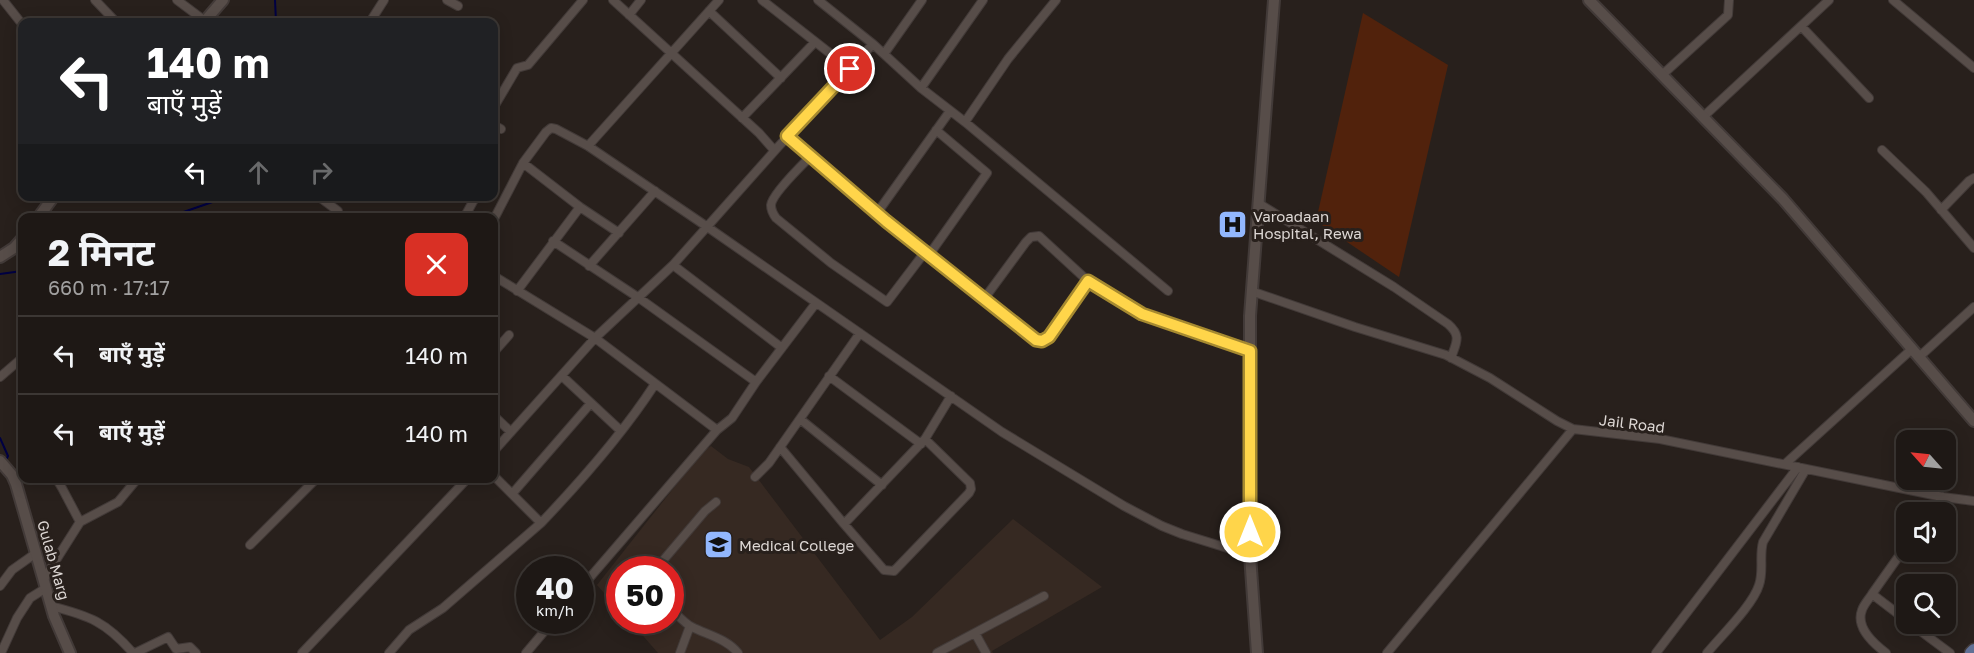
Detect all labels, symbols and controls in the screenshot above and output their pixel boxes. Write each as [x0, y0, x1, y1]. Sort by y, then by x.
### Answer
text: 140 m [147, 37, 269, 87]
icon: left [48, 42, 126, 120]
pin [824, 43, 875, 94]
icon: arrive [833, 52, 866, 85]
text: बाएँ मुड़ें [147, 88, 222, 120]
icon: left [179, 156, 212, 189]
icon: ahead [242, 156, 275, 189]
icon: right [305, 156, 338, 189]
place label: Varoadaan Hospital, Rewa [1253, 207, 1362, 242]
hospital icon: Varoadaan Hospital, Rewa [1216, 209, 1248, 241]
text: 2 मिनट [48, 231, 155, 274]
button: close [405, 233, 468, 296]
text: 660 m · 17:17 [48, 275, 170, 299]
icon: left [48, 339, 81, 372]
text: बाएँ मुड़ें [99, 340, 165, 367]
text: 140 m [405, 342, 468, 369]
street label: Jail Road [1598, 410, 1666, 436]
icon: left [48, 417, 81, 450]
text: बाएँ मुड़ें [99, 418, 165, 445]
text: 140 m [405, 420, 468, 447]
north arrow [1896, 430, 1956, 490]
map controls [1896, 430, 1956, 634]
position arrow [1218, 500, 1282, 564]
button: sound [1896, 502, 1956, 562]
street label: Gulab Marg [34, 518, 74, 602]
school or university icon: Medical College [702, 529, 734, 561]
place label: Medical College [739, 536, 855, 554]
speed limit sign: 50 [606, 556, 684, 634]
text: 40 [536, 570, 574, 606]
button: search [1896, 574, 1956, 634]
text: km/h [536, 601, 574, 619]

